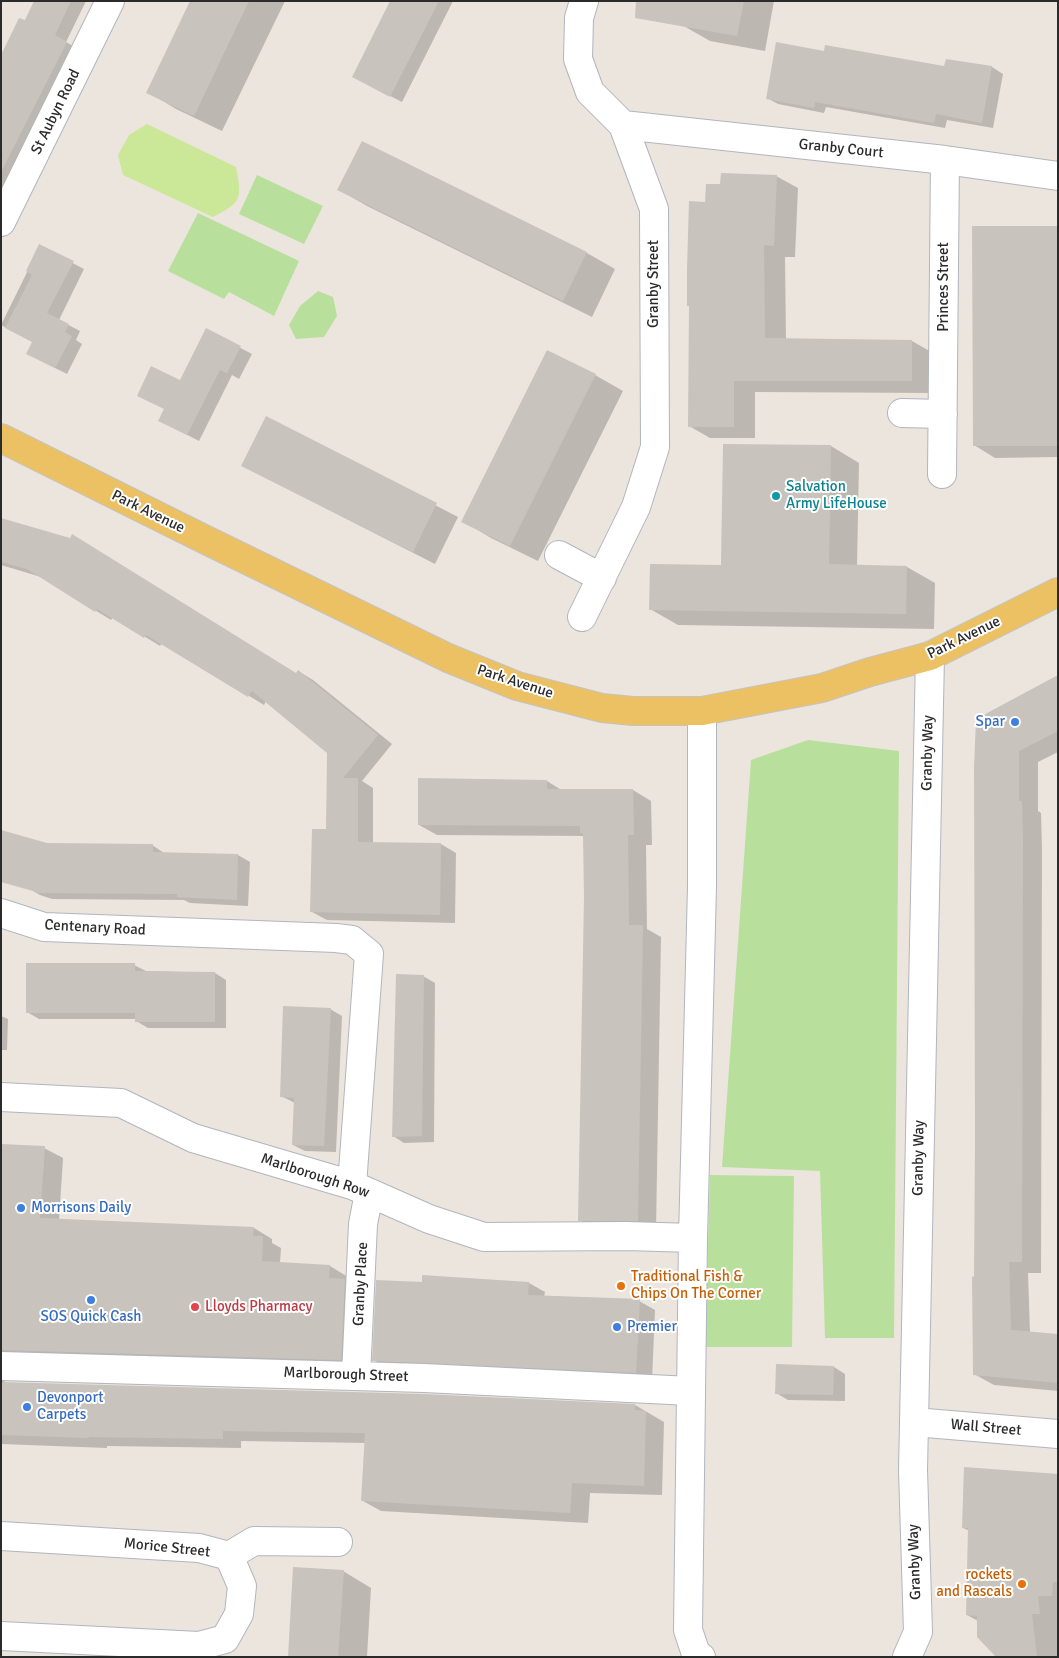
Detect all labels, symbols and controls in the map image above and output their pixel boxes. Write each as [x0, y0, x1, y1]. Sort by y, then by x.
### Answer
street label: St Aubyn Road [28, 66, 84, 158]
street label: Granby Court [798, 136, 884, 162]
street label: Granby Street [645, 240, 663, 328]
street label: Princes Street [935, 242, 953, 332]
place label: Salvation Army LifeHouse [786, 478, 887, 513]
street label: Park Avenue [109, 487, 187, 537]
marker: Salvation Army LifeHouse [770, 490, 782, 502]
street label: Park Avenue [925, 613, 1003, 663]
street label: Park Avenue [475, 661, 555, 703]
place label: Spar [976, 713, 1005, 731]
street label: Granby Way [918, 715, 938, 791]
marker: Spar [1009, 716, 1021, 728]
street label: Centenary Road [44, 916, 146, 940]
street label: Granby Way [909, 1120, 929, 1196]
street label: Marlborough Row [258, 1150, 372, 1202]
place label: Morrisons Daily [31, 1199, 131, 1217]
marker: Morrisons Daily [15, 1202, 27, 1214]
street label: Granby Place [350, 1242, 372, 1326]
place label: Traditional Fish & Chips On The Corner [631, 1268, 761, 1303]
marker: Traditional Fish & Chips On The Corner [615, 1280, 627, 1292]
marker: SOS Quick Cash [85, 1294, 97, 1306]
place label: Lloyds Pharmacy [205, 1298, 313, 1316]
marker: Lloyds Pharmacy [189, 1301, 201, 1313]
place label: SOS Quick Cash [41, 1308, 141, 1326]
place label: Premier [627, 1318, 677, 1336]
marker: Premier [611, 1321, 623, 1333]
street label: Marlborough Street [283, 1364, 409, 1386]
place label: Devonport Carpets [37, 1389, 103, 1424]
marker: Devonport Carpets [21, 1401, 33, 1413]
street label: Wall Street [950, 1416, 1022, 1440]
street label: Granby Way [905, 1524, 925, 1600]
street label: Morice Street [123, 1535, 211, 1561]
place label: rockets and Rascals [936, 1566, 1012, 1601]
marker: rockets and Rascals [1016, 1578, 1028, 1590]

